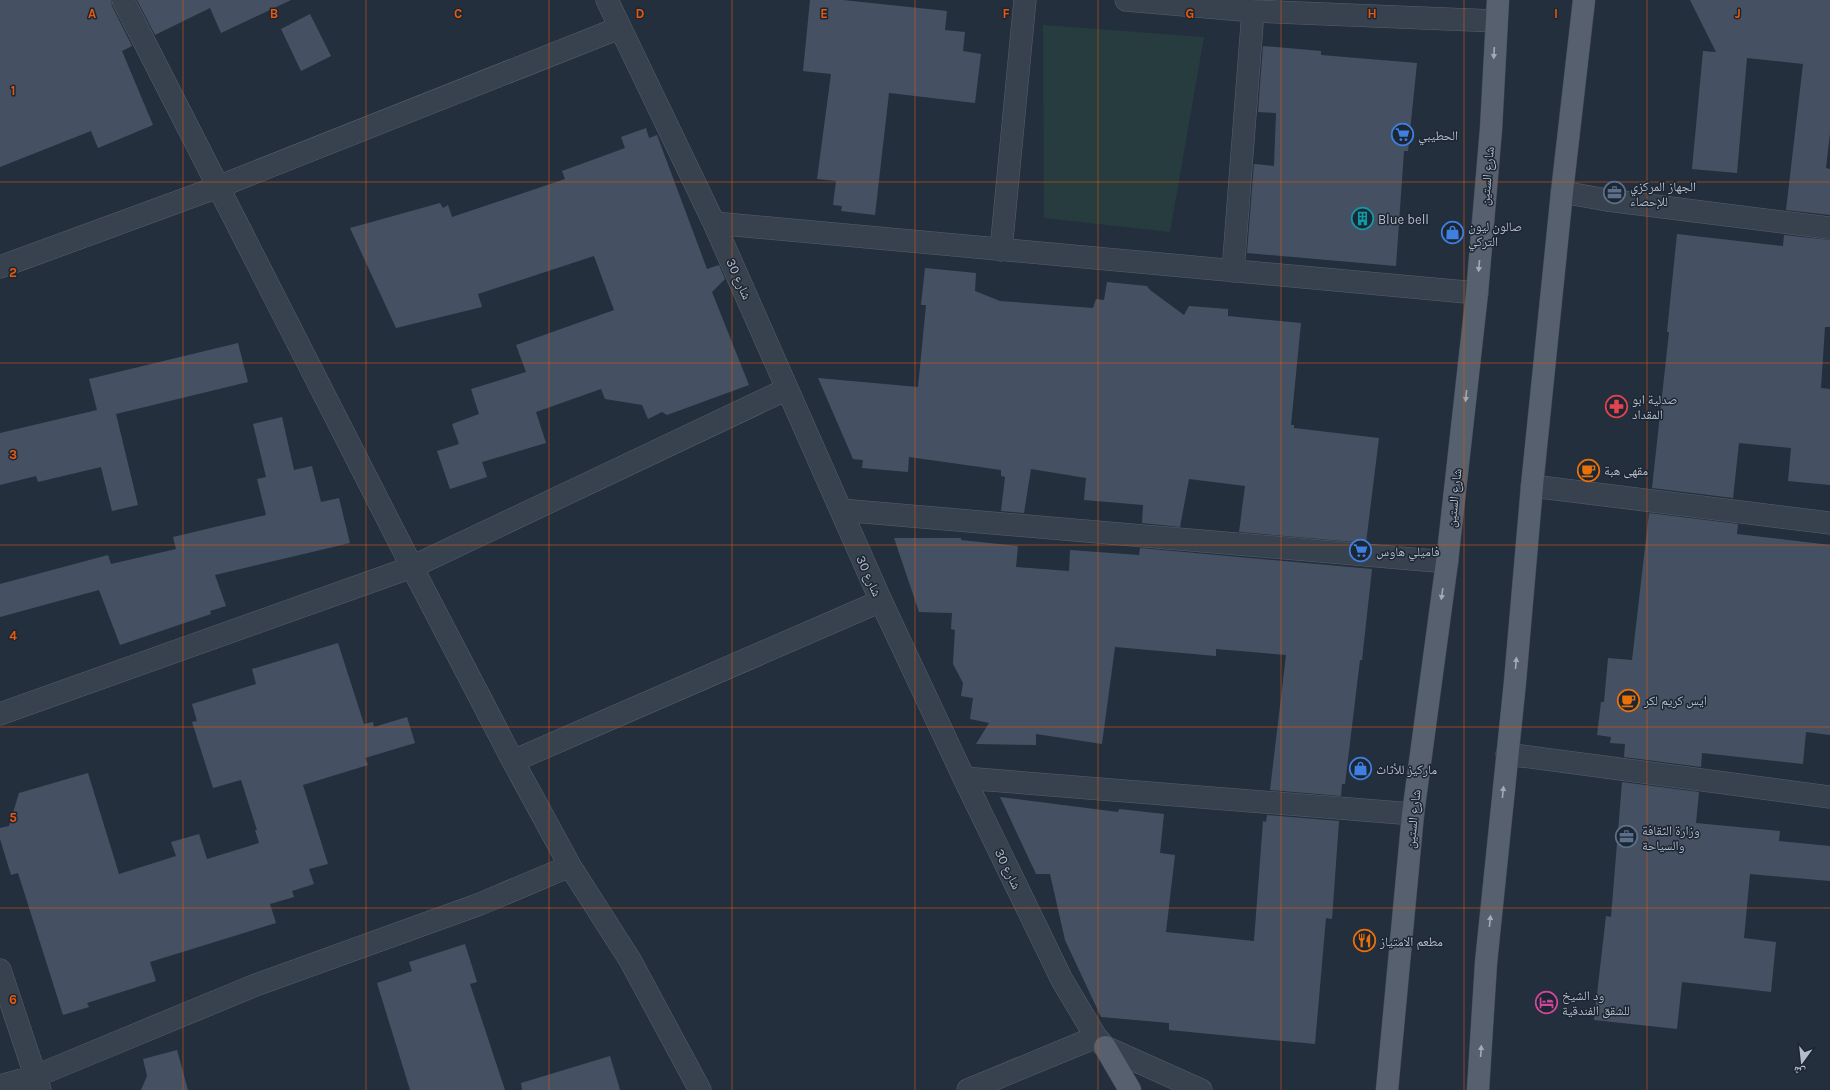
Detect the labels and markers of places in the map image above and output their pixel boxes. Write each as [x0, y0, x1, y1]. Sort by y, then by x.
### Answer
supermarket icon: الحطيبي [1389, 122, 1415, 148]
place label: الحطيبي [1418, 128, 1458, 146]
place label: الجهاز المركزي للإحصاء [1630, 179, 1696, 209]
office icon: الجهاز المركزي للإحصاء [1601, 180, 1627, 206]
building icon: Blue bell [1350, 206, 1376, 232]
place label: Blue bell [1378, 212, 1429, 227]
place label: صالون ليون التركي [1468, 219, 1522, 252]
shop icon: صالون ليون التركي [1439, 220, 1465, 246]
place label: صدلية ابو المقداد [1632, 392, 1678, 422]
pharmacy icon: صدلية ابو المقداد [1603, 393, 1629, 419]
cafe icon: مقهى هبة [1576, 457, 1602, 483]
place label: مقهى هبة [1604, 463, 1648, 479]
supermarket icon: فاميلي هاوس [1347, 538, 1373, 564]
place label: فاميلي هاوس [1376, 544, 1440, 562]
cafe icon: ايس كريم لكر [1616, 687, 1642, 713]
place label: ايس كريم لكر [1643, 693, 1707, 709]
shop icon: ماركيز للأثاث [1348, 756, 1374, 782]
place label: ماركيز للأثاث [1376, 762, 1437, 778]
place label: وزارة الثقافة والسياحة [1642, 823, 1700, 854]
office icon: وزارة الثقافة والسياحة [1614, 824, 1640, 850]
restaurant icon: مطعم الامتياز [1351, 928, 1377, 954]
place label: مطعم الامتياز [1379, 934, 1443, 950]
place label: ود الشيخ للشقق الفندقية [1562, 988, 1630, 1019]
hotel icon: ود الشيخ للشقق الفندقية [1533, 989, 1559, 1015]

